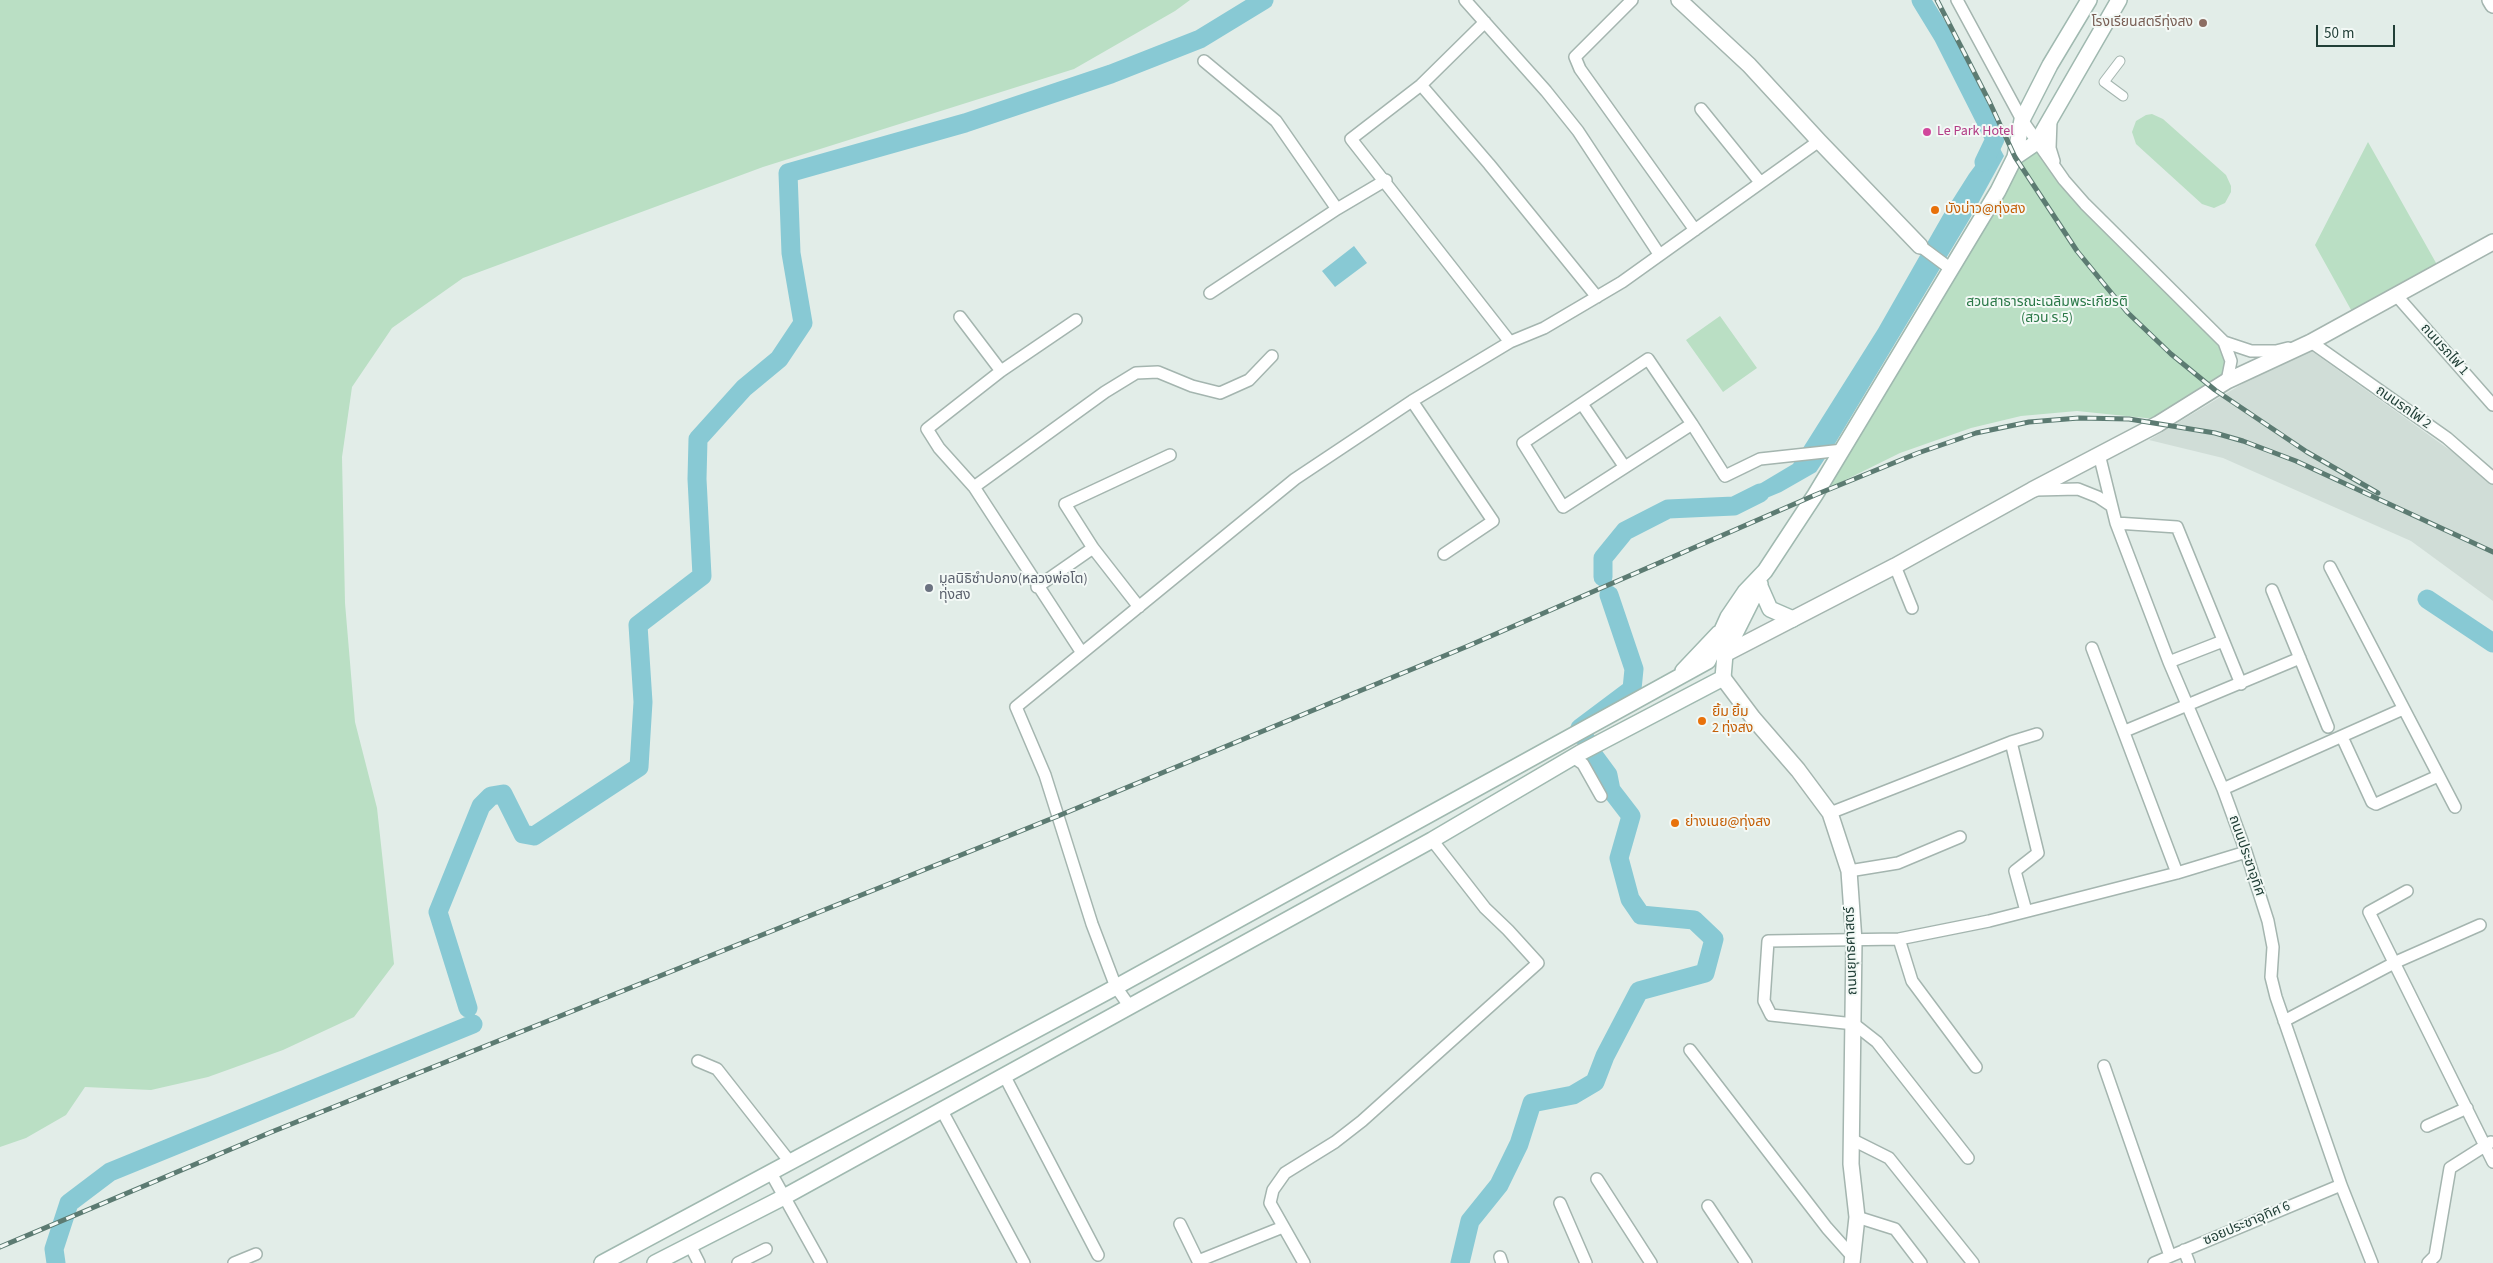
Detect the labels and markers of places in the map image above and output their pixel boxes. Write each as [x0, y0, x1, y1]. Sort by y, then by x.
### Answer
place label: โรงเรียนสตรีทุ่งสง [2091, 15, 2193, 31]
marker: โรงเรียนสตรีทุ่งสง [2197, 17, 2209, 29]
place label: Le Park Hotel [1937, 124, 2014, 140]
marker: Le Park Hotel [1921, 126, 1933, 138]
place label: บังบ่าว@ทุ่งสง [1945, 202, 2025, 218]
marker: บังบ่าว@ทุ่งสง [1929, 204, 1941, 216]
place label: มูลนิธิซำปอกง(หลวงพ่อโต) ทุ่งสง [939, 572, 1088, 604]
marker: มูลนิธิซำปอกง(หลวงพ่อโต) ทุ่งสง [923, 582, 935, 594]
place label: ยิ้ม ยิ้ม 2 ทุ่งสง [1712, 705, 1753, 738]
marker: ยิ้ม ยิ้ม 2 ทุ่งสง [1696, 715, 1708, 727]
place label: ย่างเนย@ทุ่งสง [1685, 815, 1771, 831]
marker: ย่างเนย@ทุ่งสง [1669, 817, 1681, 829]

